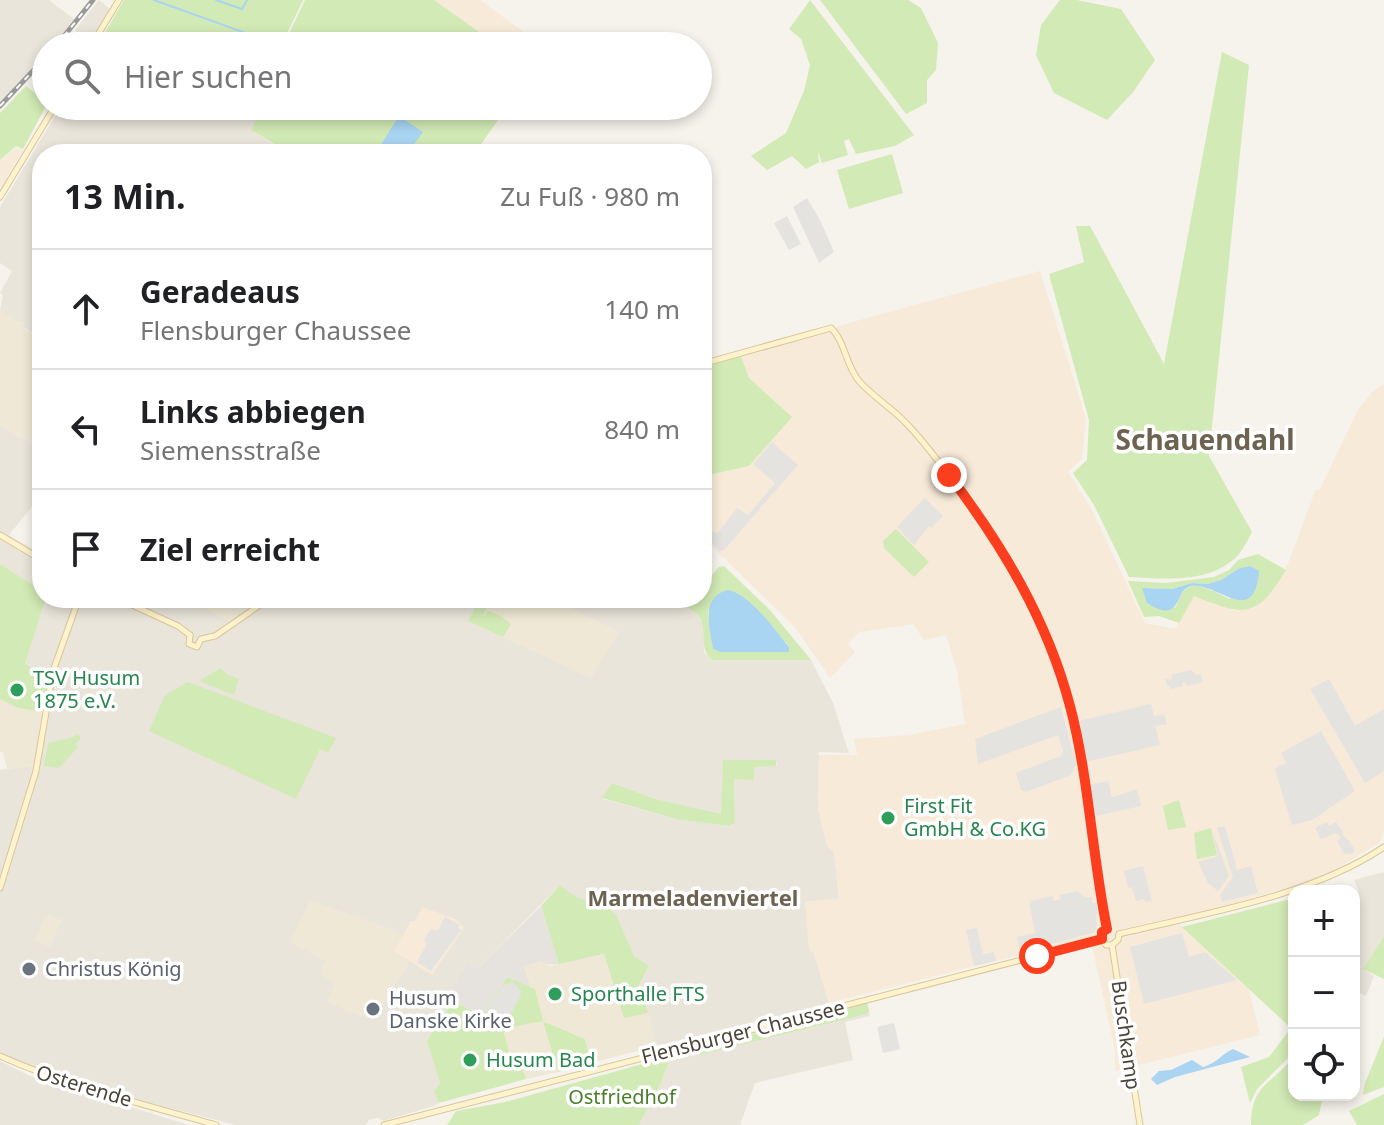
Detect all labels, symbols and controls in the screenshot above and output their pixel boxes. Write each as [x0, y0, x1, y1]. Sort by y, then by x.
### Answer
search box [32, 32, 712, 120]
icon: search [60, 54, 104, 98]
text: Hier suchen [124, 56, 292, 97]
text: 13 Min. [64, 173, 186, 219]
text: Zu Fuß · 980 m [500, 178, 680, 214]
text: Geradeaus [140, 271, 300, 312]
icon: ahead [64, 287, 108, 331]
text: 140 m [604, 291, 680, 327]
text: Flensburger Chaussee [140, 312, 411, 348]
text: Links abbiegen [140, 391, 366, 432]
icon: left [64, 407, 108, 451]
text: 840 m [604, 411, 680, 447]
district label: Schauendahl [1116, 420, 1294, 458]
text: Siemensstraße [140, 432, 321, 468]
route end [931, 457, 967, 493]
icon: arrive [64, 527, 108, 571]
text: Ziel erreicht [140, 529, 320, 570]
place label: TSV Husum 1875 e.V. [33, 664, 140, 714]
marker: TSV Husum 1875 e.V. [8, 681, 26, 699]
place label: First Fit GmbH & Co.KG [904, 792, 1046, 842]
marker: First Fit GmbH & Co.KG [879, 809, 897, 827]
district label: Marmeladenviertel [588, 882, 798, 912]
map controls [1288, 885, 1360, 1101]
button: + [1288, 885, 1360, 957]
route start [1019, 938, 1055, 974]
place label: Christus König [45, 955, 182, 982]
button: − [1288, 957, 1360, 1029]
marker: Christus König [20, 960, 38, 978]
street label: Buschkamp [1105, 979, 1148, 1091]
place label: Sporthalle FTS [571, 980, 705, 1007]
place label: Husum Danske Kirke [389, 984, 512, 1034]
marker: Sporthalle FTS [546, 985, 564, 1003]
street label: Flensburger Chaussee [638, 993, 847, 1070]
marker: Husum Danske Kirke [364, 1000, 382, 1018]
button: locate [1288, 1029, 1360, 1101]
place label: Husum Bad [486, 1046, 596, 1073]
marker: Husum Bad [461, 1051, 479, 1069]
street label: Osterende [33, 1058, 135, 1113]
park label: Ostfriedhof [568, 1083, 677, 1110]

